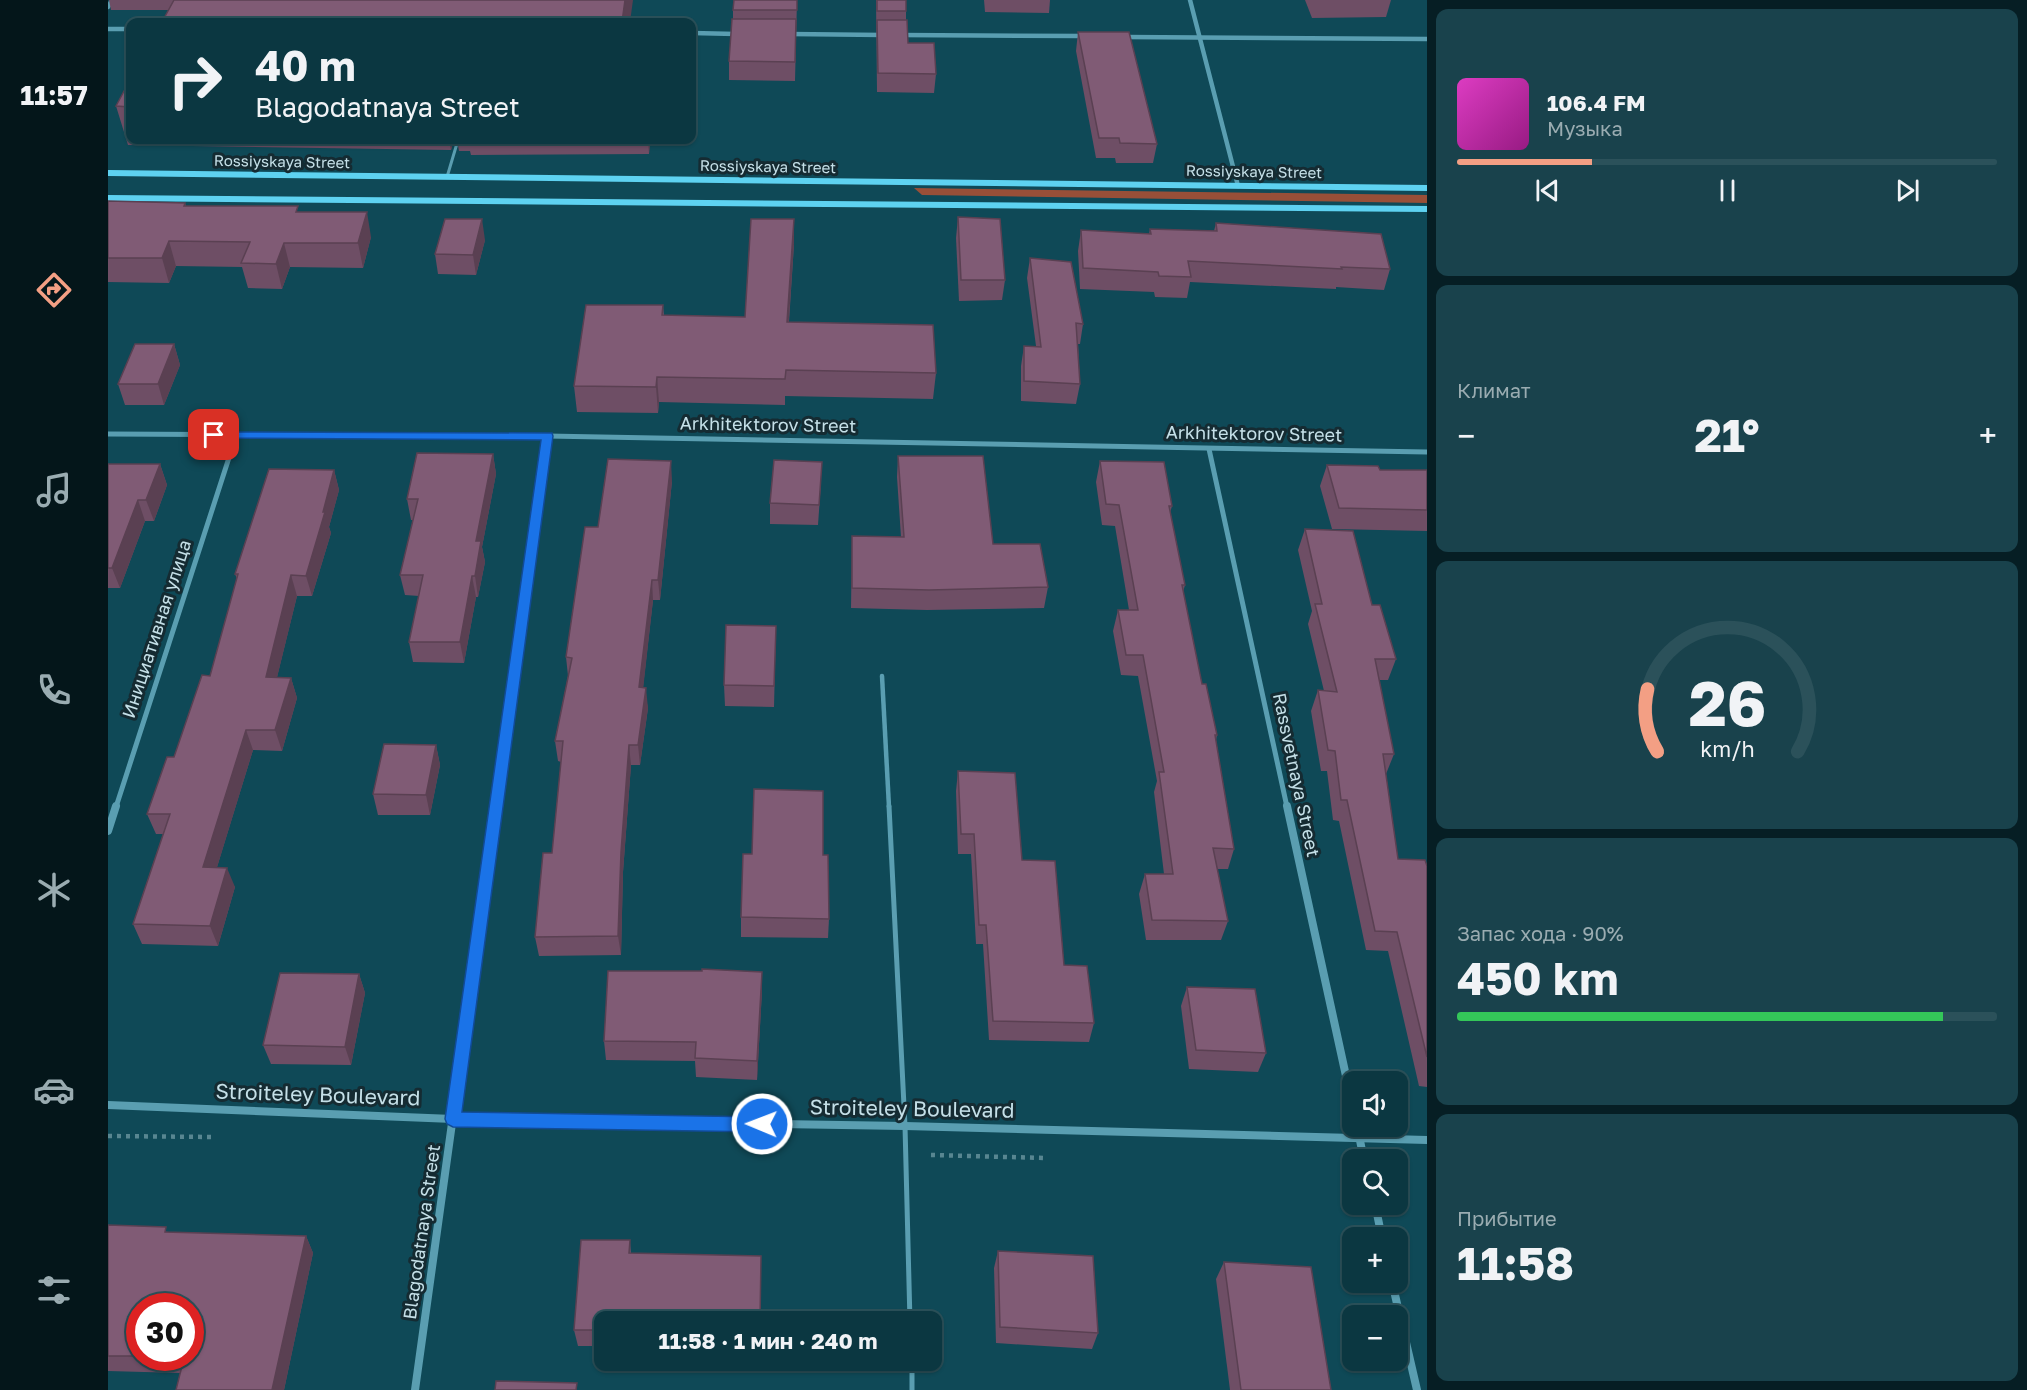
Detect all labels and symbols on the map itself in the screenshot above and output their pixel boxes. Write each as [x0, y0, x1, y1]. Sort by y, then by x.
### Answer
street label: Rossiyskaya Street [214, 151, 350, 171]
street label: Rossiyskaya Street [700, 156, 836, 176]
street label: Rossiyskaya Street [1186, 161, 1322, 181]
pin [188, 409, 239, 460]
street label: Arkhitektorov Street [680, 411, 856, 437]
street label: Arkhitektorov Street [1166, 420, 1342, 446]
street label: Инициативная улица [117, 537, 195, 721]
street label: Rassvetnaya Street [1269, 691, 1325, 859]
street label: Stroiteley Boulevard [215, 1077, 421, 1111]
position arrow [730, 1092, 794, 1156]
street label: Stroiteley Boulevard [809, 1093, 1015, 1123]
street label: Blagodatnaya Street [398, 1143, 444, 1321]
speed limit sign: 30 [126, 1293, 204, 1371]

